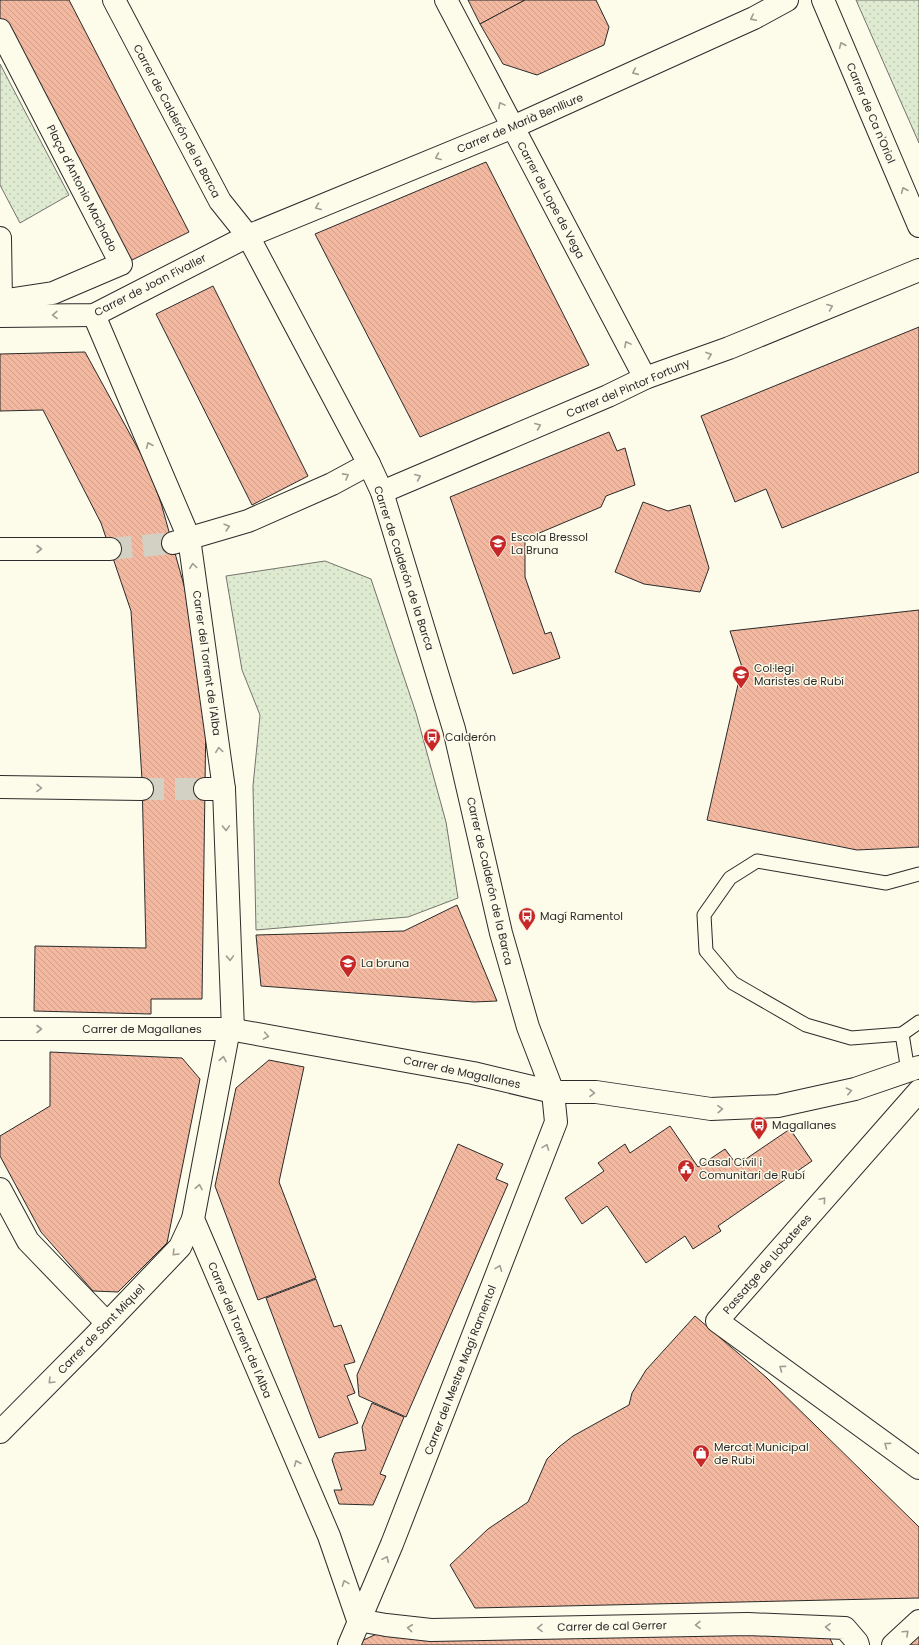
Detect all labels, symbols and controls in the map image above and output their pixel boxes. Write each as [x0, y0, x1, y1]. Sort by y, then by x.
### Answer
one-way arrow [750, 13, 757, 21]
street label: Carrer de Calderón de la Barca [130, 41, 224, 201]
one-way arrow [839, 41, 847, 48]
street label: Carrer de Ca n'Oriol [843, 60, 899, 166]
one-way arrow [631, 67, 639, 75]
street label: Carrer de Marià Benlliure [454, 89, 586, 157]
one-way arrow [499, 102, 506, 109]
street label: Plaça d'Antonio Machado [43, 122, 121, 254]
street label: Carrer de Lope de Vega [513, 139, 589, 261]
one-way arrow [435, 153, 442, 161]
one-way arrow [901, 187, 909, 195]
one-way arrow [315, 202, 322, 210]
street label: Carrer de Joan Fivaller [91, 250, 209, 320]
one-way arrow [827, 303, 834, 311]
one-way arrow [52, 311, 58, 320]
one-way arrow [624, 341, 632, 348]
one-way arrow [706, 351, 713, 359]
street label: Carrer del Pintor Fortuny [564, 354, 693, 421]
one-way arrow [533, 423, 541, 431]
one-way arrow [146, 441, 154, 448]
one-way arrow [342, 474, 349, 481]
one-way arrow [414, 474, 421, 482]
street label: Carrer de Calderón de la Barca [370, 484, 438, 652]
one-way arrow [223, 523, 230, 532]
place label: Escola Bressol La Bruna [511, 529, 588, 558]
school or university icon: Escola Bressol La Bruna [488, 533, 508, 558]
one-way arrow [36, 545, 42, 553]
one-way arrow [189, 563, 198, 569]
street label: Carrer del Torrent de l'Alba [189, 589, 225, 737]
place label: Col·legi Maristes de Rubí [754, 660, 844, 689]
school or university icon: Col·legi Maristes de Rubí [731, 664, 751, 689]
bus stop icon: Calderón [422, 727, 442, 752]
place label: Calderón [445, 729, 496, 745]
one-way arrow [215, 747, 224, 754]
one-way arrow [36, 783, 42, 792]
street label: Carrer de Calderón de la Barca [463, 795, 517, 967]
one-way arrow [221, 825, 230, 831]
bus stop icon: Magí Ramentol [517, 906, 537, 931]
place label: Magí Ramentol [540, 908, 623, 924]
school or university icon: La bruna [338, 953, 358, 978]
one-way arrow [226, 955, 234, 961]
place label: La bruna [361, 955, 409, 971]
street label: Carrer de Magallanes [82, 1021, 202, 1037]
one-way arrow [36, 1025, 42, 1033]
one-way arrow [263, 1031, 270, 1040]
street label: Carrer de Magallanes [402, 1052, 522, 1092]
one-way arrow [218, 1056, 227, 1062]
one-way arrow [845, 1087, 852, 1095]
one-way arrow [589, 1088, 595, 1097]
one-way arrow [717, 1104, 723, 1113]
bus stop icon: Magallanes [749, 1115, 769, 1140]
place label: Magallanes [772, 1117, 836, 1133]
one-way arrow [542, 1144, 550, 1151]
place label: Casal Cívil i Comunitari de Rubí [699, 1154, 805, 1183]
public building icon: Casal Cívil i Comunitari de Rubí [676, 1158, 696, 1183]
one-way arrow [194, 1183, 203, 1190]
one-way arrow [819, 1197, 826, 1205]
street label: Passatge de Llobateres [719, 1210, 815, 1318]
one-way arrow [172, 1248, 179, 1256]
street label: Carrer del Torrent de l'Alba [204, 1259, 276, 1401]
one-way arrow [495, 1265, 503, 1272]
street label: Carrer de Sant Miquel [54, 1281, 148, 1377]
street label: Carrer del Mestre Magí Ramentol [420, 1283, 500, 1457]
one-way arrow [780, 1366, 787, 1373]
one-way arrow [48, 1376, 56, 1384]
place label: Mercat Municipal de Rubi [714, 1439, 809, 1468]
shop icon: Mercat Municipal de Rubi [691, 1443, 711, 1468]
one-way arrow [885, 1443, 892, 1450]
one-way arrow [294, 1459, 302, 1467]
one-way arrow [381, 1555, 389, 1562]
one-way arrow [342, 1580, 350, 1587]
street label: Carrer de cal Gerrer [557, 1617, 667, 1635]
one-way arrow [695, 1621, 701, 1629]
one-way arrow [407, 1623, 413, 1632]
one-way arrow [825, 1623, 831, 1631]
one-way arrow [537, 1624, 543, 1632]
one-way arrow [901, 1630, 909, 1638]

